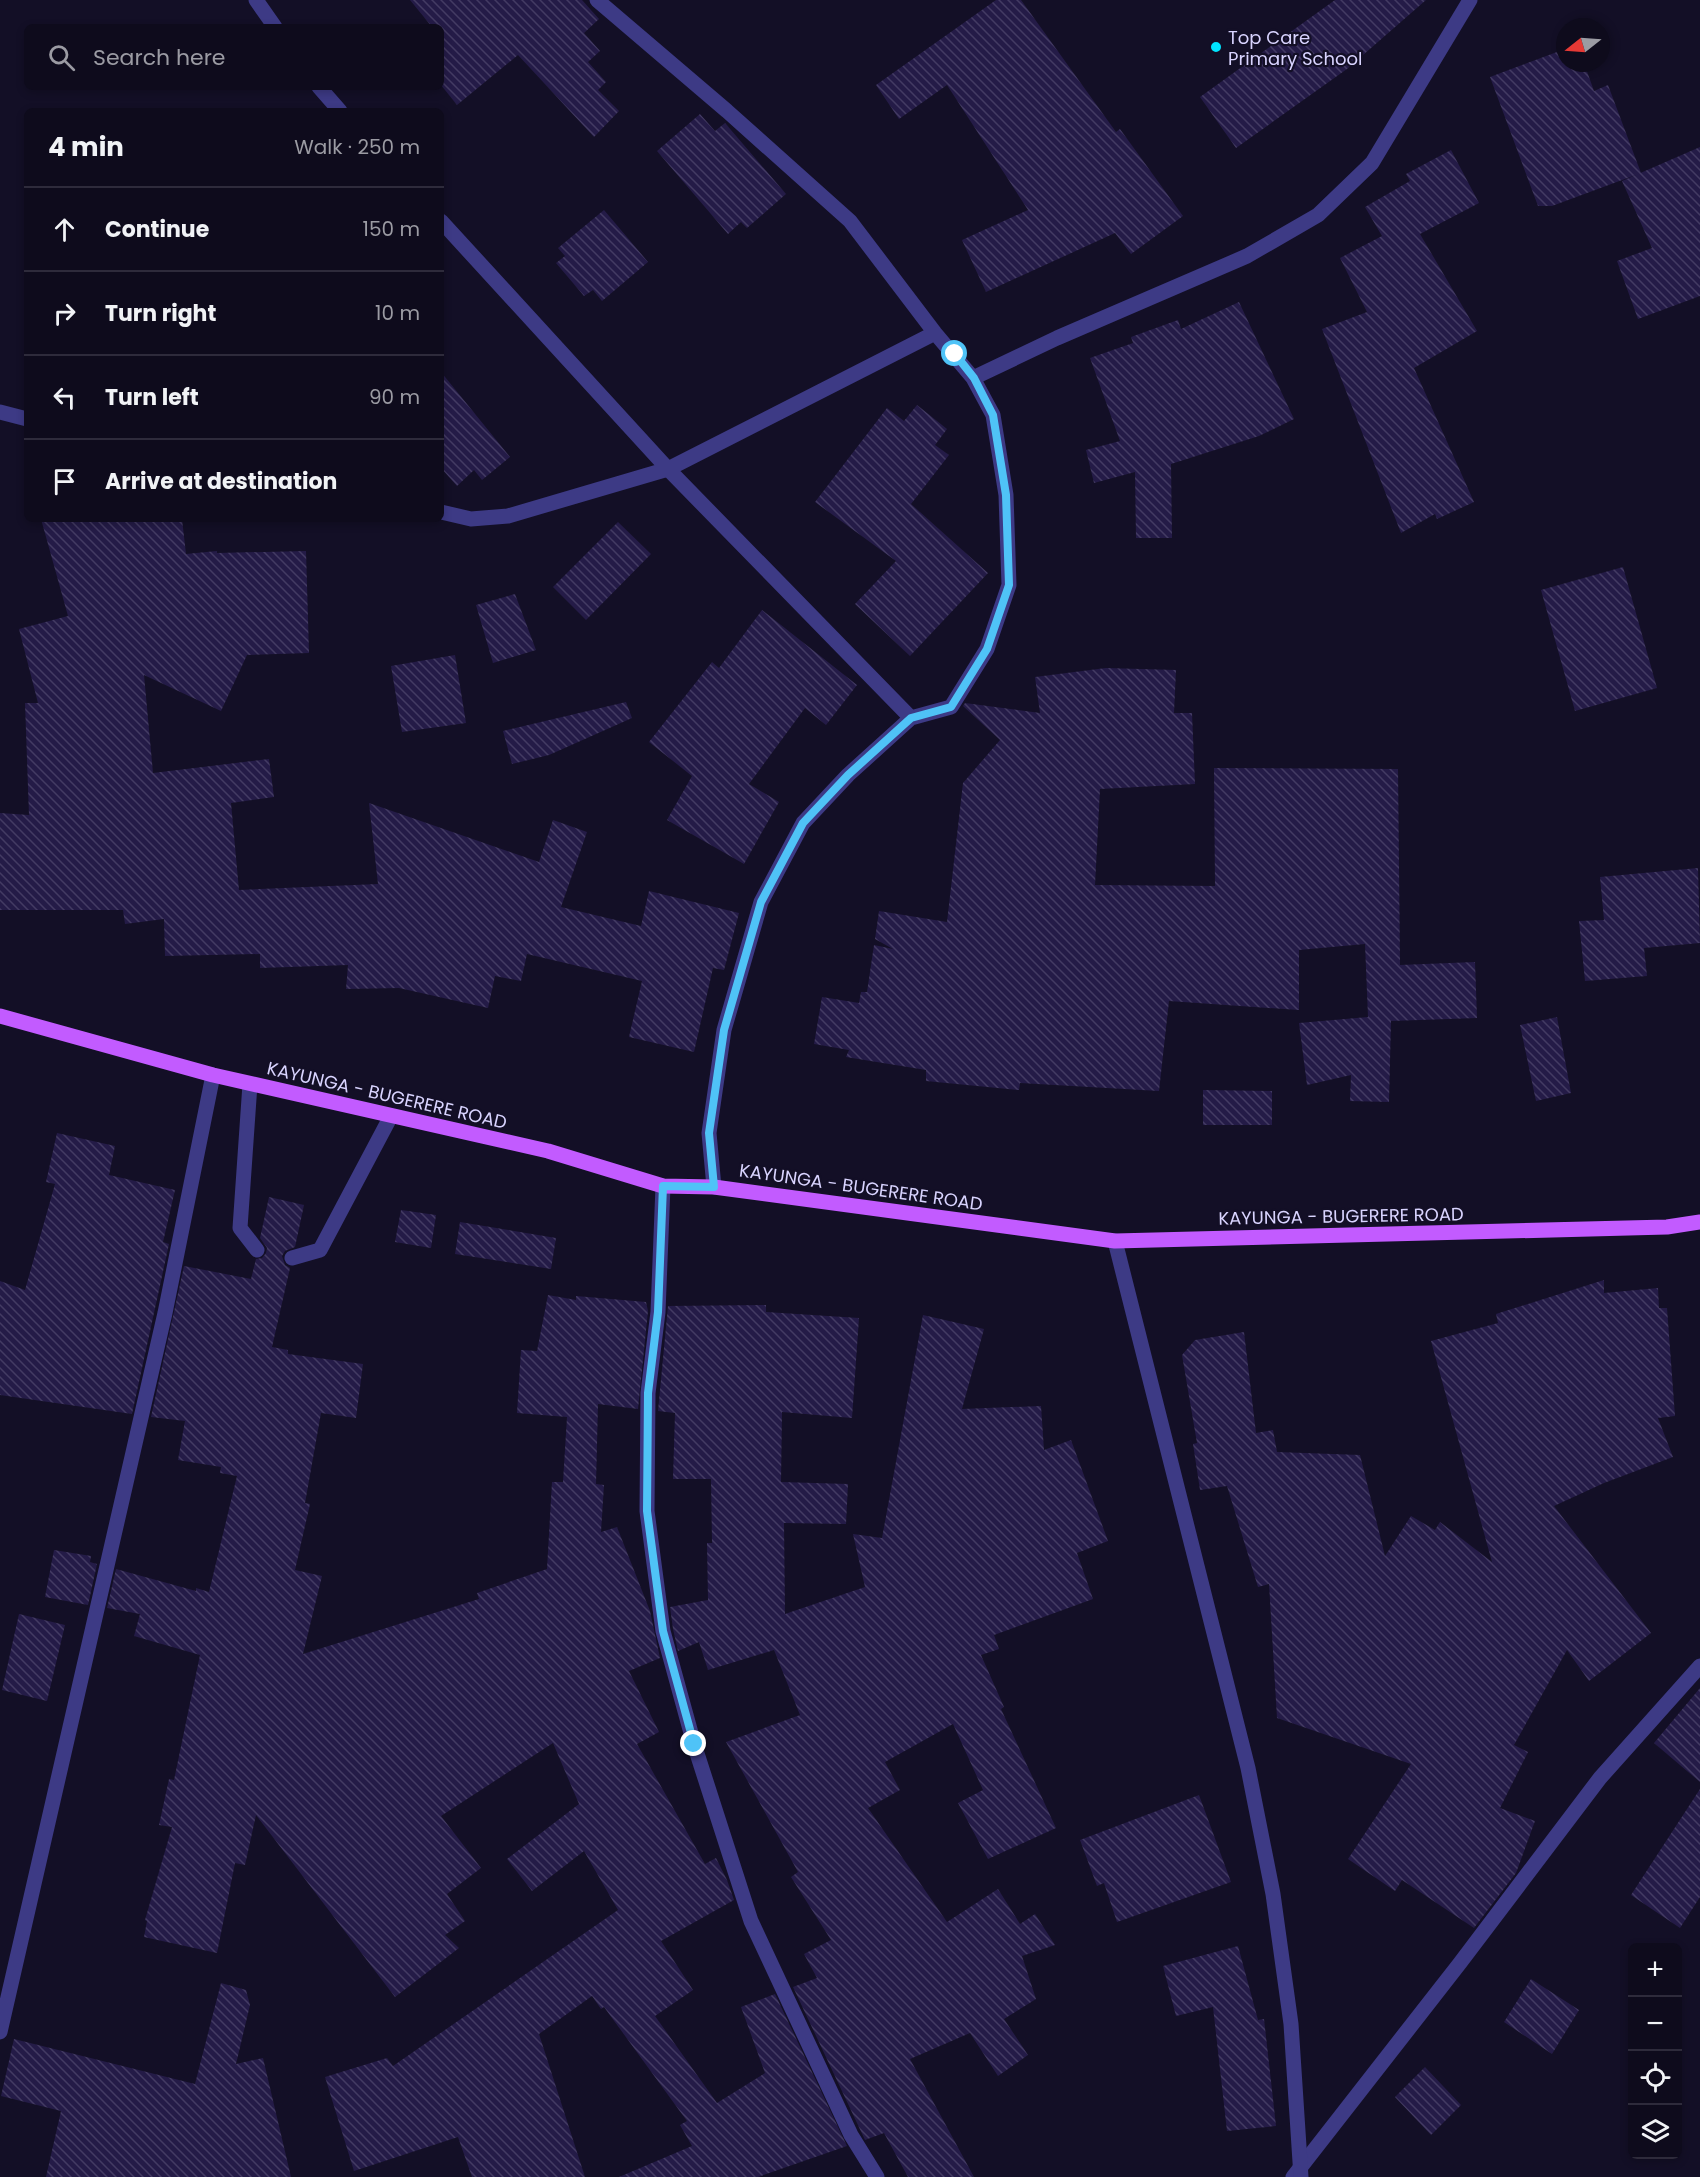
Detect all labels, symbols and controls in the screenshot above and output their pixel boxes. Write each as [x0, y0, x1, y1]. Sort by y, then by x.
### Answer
north arrow [1556, 18, 1610, 72]
search box [24, 24, 444, 90]
place label: Top Care Primary School [1228, 25, 1362, 71]
marker: Top Care Primary School [1209, 40, 1223, 54]
icon: search [45, 41, 78, 74]
text: Search here [93, 42, 226, 73]
text: 4 min [48, 129, 124, 165]
text: Walk · 250 m [294, 133, 420, 161]
icon: ahead [48, 213, 81, 246]
text: Continue [105, 214, 209, 245]
text: 150 m [363, 215, 420, 243]
icon: right [48, 297, 81, 330]
text: Turn right [105, 298, 216, 329]
text: 10 m [375, 299, 420, 327]
route start [941, 340, 967, 366]
icon: left [48, 381, 81, 414]
text: Turn left [105, 382, 199, 413]
text: 90 m [369, 383, 420, 411]
icon: arrive [48, 465, 81, 498]
text: Arrive at destination [105, 466, 337, 497]
street label: KAYUNGA - BUGERERE ROAD [265, 1055, 509, 1135]
street label: KAYUNGA - BUGERERE ROAD [738, 1158, 984, 1216]
street label: KAYUNGA - BUGERERE ROAD [1218, 1201, 1464, 1231]
route end [680, 1730, 706, 1756]
map controls [1628, 1943, 1682, 2159]
button: + [1628, 1943, 1682, 1997]
button: − [1628, 1997, 1682, 2051]
button: locate [1628, 2051, 1682, 2105]
button: layers [1628, 2105, 1682, 2159]

